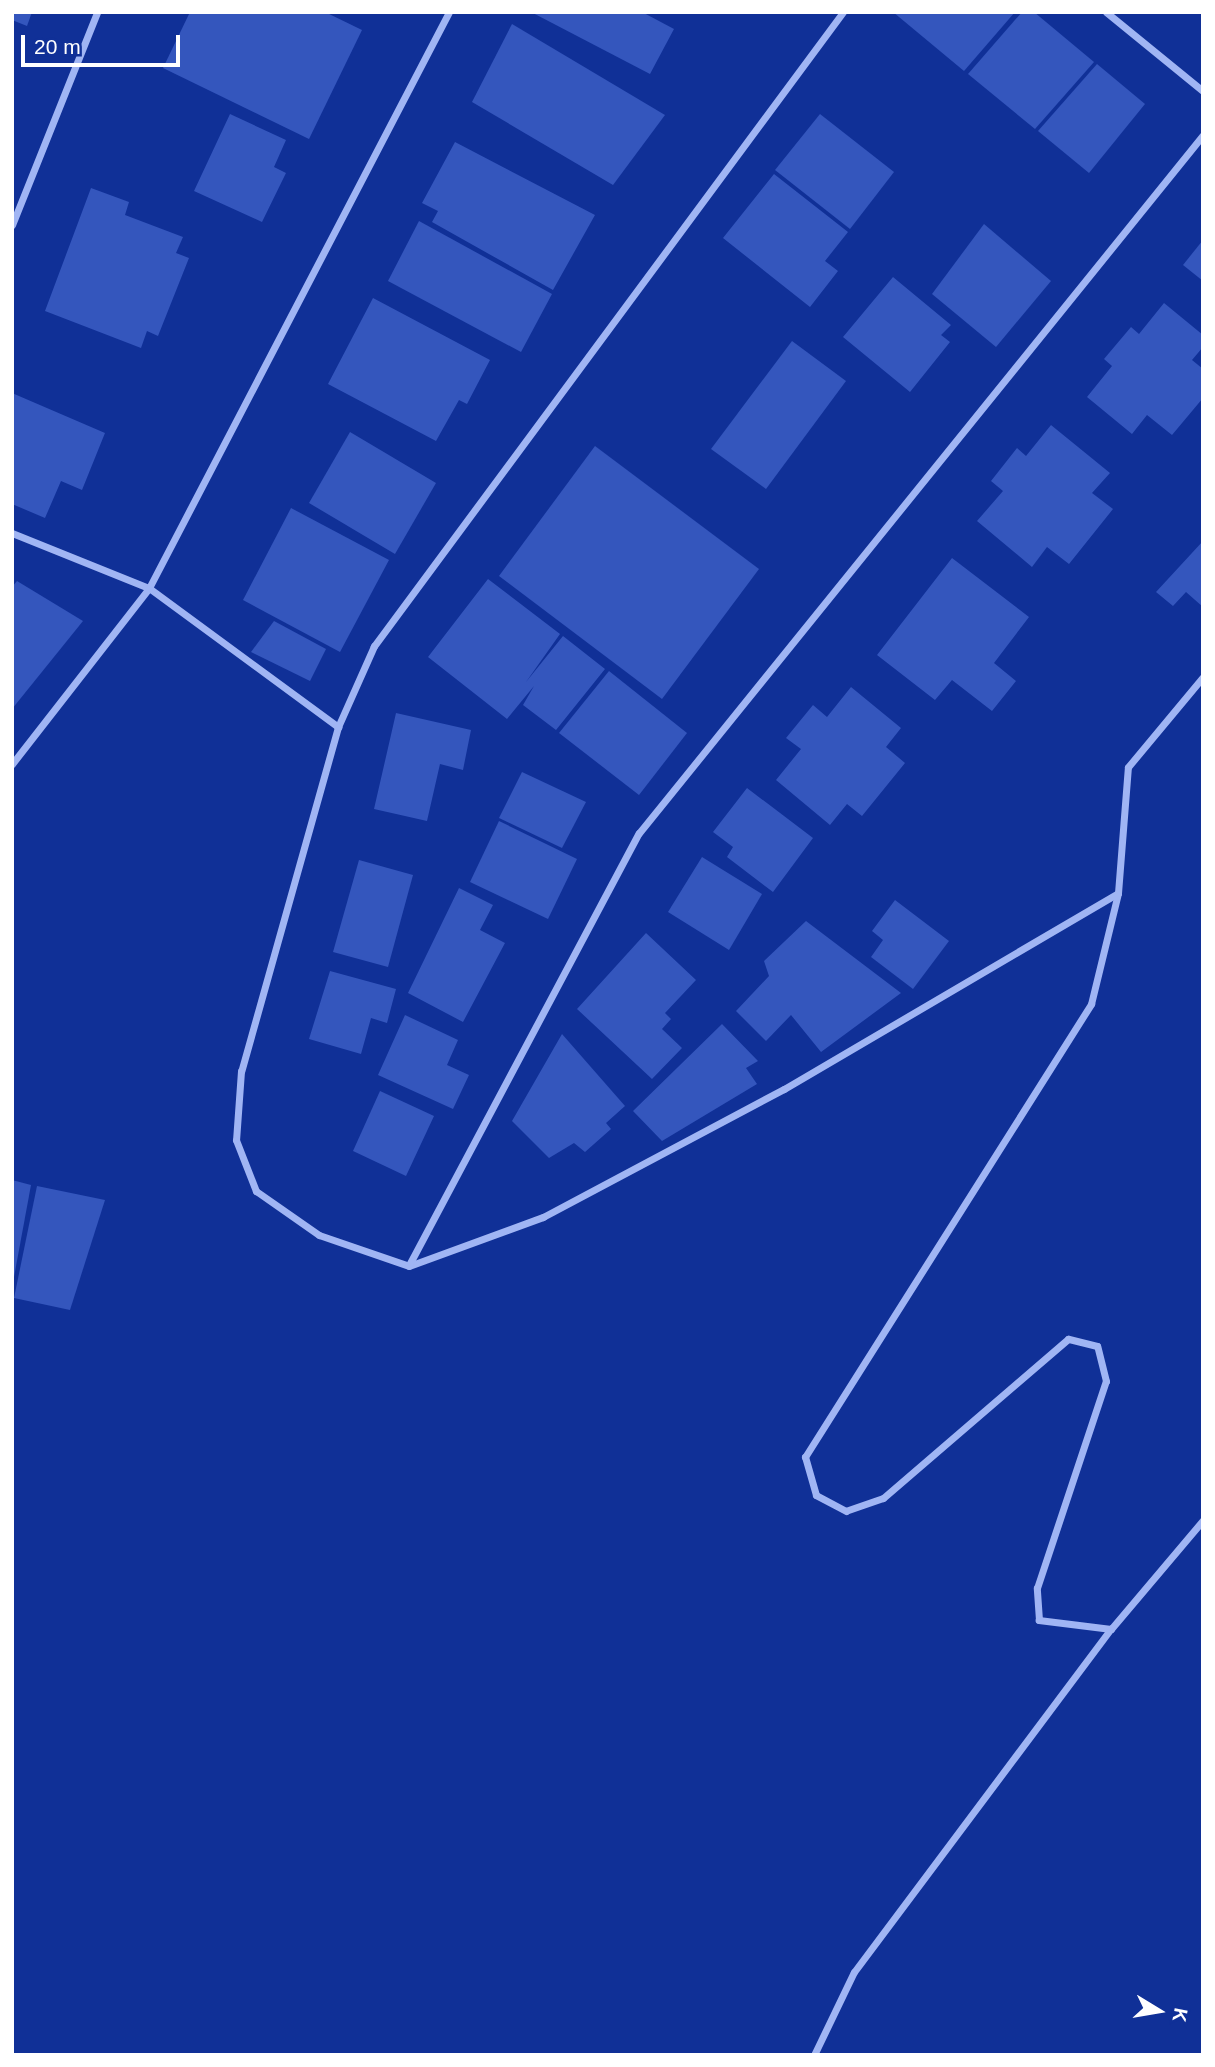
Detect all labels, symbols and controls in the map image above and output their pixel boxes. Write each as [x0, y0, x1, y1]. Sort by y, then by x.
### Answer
scale bar [24, 21, 184, 65]
text: 20 m [34, 35, 81, 58]
north arrow [1124, 1976, 1194, 2046]
text: K [1168, 2006, 1192, 2024]

